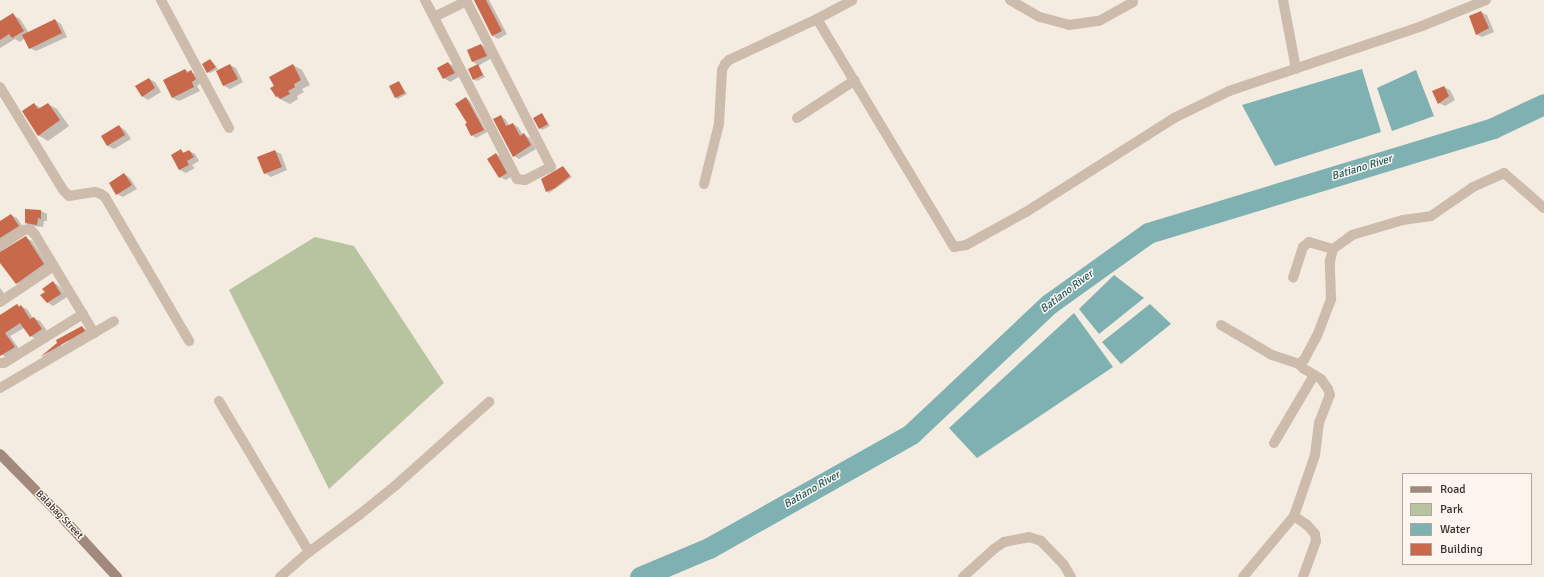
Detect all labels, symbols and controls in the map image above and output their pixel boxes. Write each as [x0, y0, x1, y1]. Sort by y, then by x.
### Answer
water label: Batiano River [1330, 153, 1394, 183]
water label: Batiano River [1038, 268, 1096, 316]
water label: Batiano River [782, 469, 842, 511]
legend [1402, 473, 1532, 565]
text: Road [1440, 482, 1466, 497]
street label: Balabag Street [33, 488, 85, 542]
text: Park [1440, 502, 1463, 517]
text: Water [1440, 522, 1470, 537]
text: Building [1440, 542, 1483, 557]

